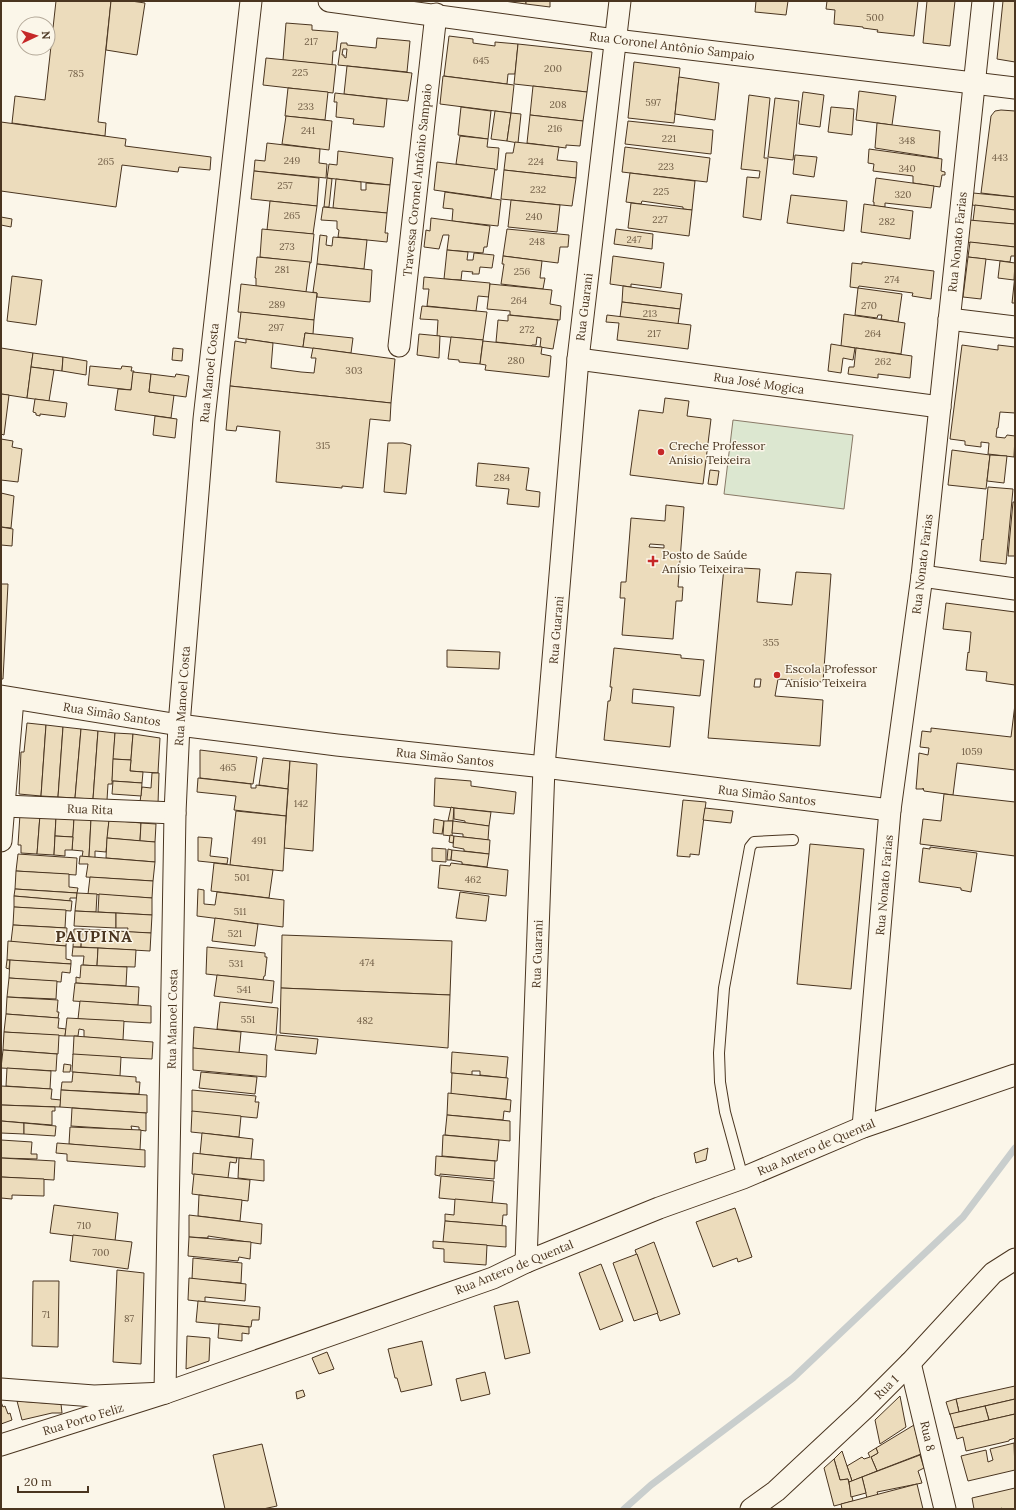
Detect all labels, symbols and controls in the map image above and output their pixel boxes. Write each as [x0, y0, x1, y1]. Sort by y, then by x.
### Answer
house number: 500 [866, 11, 884, 24]
north arrow [16, 16, 56, 56]
street label: Rua Coronel Antônio Sampaio [588, 28, 756, 64]
text: N [39, 31, 53, 41]
house number: 217 [304, 35, 318, 48]
house number: 645 [473, 54, 489, 67]
house number: 200 [544, 62, 562, 75]
house number: 225 [292, 66, 308, 79]
house number: 785 [68, 67, 84, 80]
street label: Travessa Coronel Antônio Sampaio [399, 83, 435, 277]
house number: 597 [645, 96, 661, 109]
house number: 208 [549, 98, 567, 111]
house number: 233 [298, 100, 315, 113]
house number: 216 [548, 122, 563, 135]
house number: 241 [301, 124, 315, 137]
house number: 221 [662, 132, 677, 145]
house number: 348 [899, 134, 916, 147]
house number: 443 [992, 151, 1009, 164]
house number: 249 [284, 154, 300, 167]
house number: 265 [98, 155, 114, 168]
house number: 224 [528, 155, 545, 168]
house number: 223 [658, 160, 675, 173]
house number: 340 [898, 162, 916, 175]
house number: 257 [277, 179, 293, 192]
house number: 232 [530, 183, 546, 196]
house number: 225 [653, 185, 669, 198]
house number: 320 [894, 188, 912, 201]
street label: Rua Nonato Farias [944, 191, 970, 293]
house number: 265 [284, 209, 300, 222]
house number: 240 [526, 210, 542, 223]
house number: 227 [652, 213, 668, 226]
house number: 282 [879, 215, 895, 228]
house number: 247 [626, 233, 642, 246]
house number: 248 [529, 235, 545, 248]
house number: 273 [279, 240, 295, 253]
house number: 281 [275, 263, 290, 276]
house number: 256 [514, 265, 531, 278]
street label: Rua Guarani [572, 272, 596, 342]
house number: 274 [884, 273, 900, 286]
house number: 264 [511, 294, 528, 307]
house number: 289 [269, 298, 286, 311]
house number: 270 [861, 299, 877, 312]
house number: 213 [643, 307, 658, 320]
house number: 297 [268, 321, 284, 334]
street label: Rua Manoel Costa [196, 322, 222, 424]
house number: 272 [519, 323, 535, 336]
house number: 217 [647, 327, 661, 340]
house number: 264 [865, 327, 882, 340]
house number: 280 [507, 354, 525, 367]
house number: 262 [875, 355, 891, 368]
house number: 303 [345, 364, 363, 377]
street label: Rua José Mogica [713, 369, 805, 397]
place label: Creche Professor Anísio Teixeira [668, 438, 766, 467]
house number: 315 [316, 439, 330, 452]
marker: Creche Professor Anísio Teixeira [656, 447, 666, 457]
house number: 284 [494, 471, 511, 484]
street label: Rua Nonato Farias [908, 513, 936, 615]
place label: Posto de Saúde Anísio Teixeira [661, 547, 748, 576]
marker: Posto de Saúde Anísio Teixeira [647, 555, 659, 567]
street label: Rua Guarani [546, 595, 566, 665]
house number: 355 [763, 636, 779, 649]
street label: Rua Manoel Costa [171, 645, 193, 747]
place label: Escola Professor Anísio Teixeira [784, 661, 878, 690]
marker: Escola Professor Anísio Teixeira [772, 670, 782, 680]
street label: Rua Simão Santos [62, 699, 162, 729]
street label: Rua Simão Santos [395, 744, 495, 770]
house number: 1059 [961, 745, 983, 758]
house number: 465 [220, 761, 236, 774]
street label: Rua Simão Santos [717, 782, 817, 809]
house number: 142 [294, 797, 308, 810]
street label: Rua Rita [67, 801, 113, 817]
house number: 491 [252, 834, 267, 847]
street label: Rua Nonato Farias [872, 834, 896, 936]
house number: 501 [234, 871, 250, 884]
house number: 462 [465, 873, 481, 886]
house number: 511 [234, 905, 247, 918]
street label: Rua Guarani [528, 920, 546, 988]
district label: PAUPINA [55, 926, 133, 946]
house number: 521 [228, 927, 243, 940]
house number: 474 [359, 956, 375, 969]
house number: 531 [229, 957, 244, 970]
street label: Rua Manoel Costa [164, 969, 180, 1069]
house number: 541 [237, 983, 252, 996]
house number: 551 [241, 1013, 256, 1026]
house number: 482 [357, 1014, 373, 1027]
street label: Rua Antero de Quental [755, 1115, 877, 1179]
house number: 710 [77, 1219, 91, 1232]
street label: Rua Antero de Quental [453, 1236, 575, 1298]
house number: 700 [92, 1246, 110, 1259]
house number: 71 [42, 1308, 50, 1321]
house number: 87 [124, 1312, 135, 1325]
street label: Rua 1 [871, 1372, 901, 1402]
street label: Rua Porto Feliz [41, 1400, 125, 1438]
street label: Rua 8 [917, 1419, 939, 1453]
scale bar [18, 1468, 88, 1494]
text: 20 m [24, 1474, 52, 1489]

